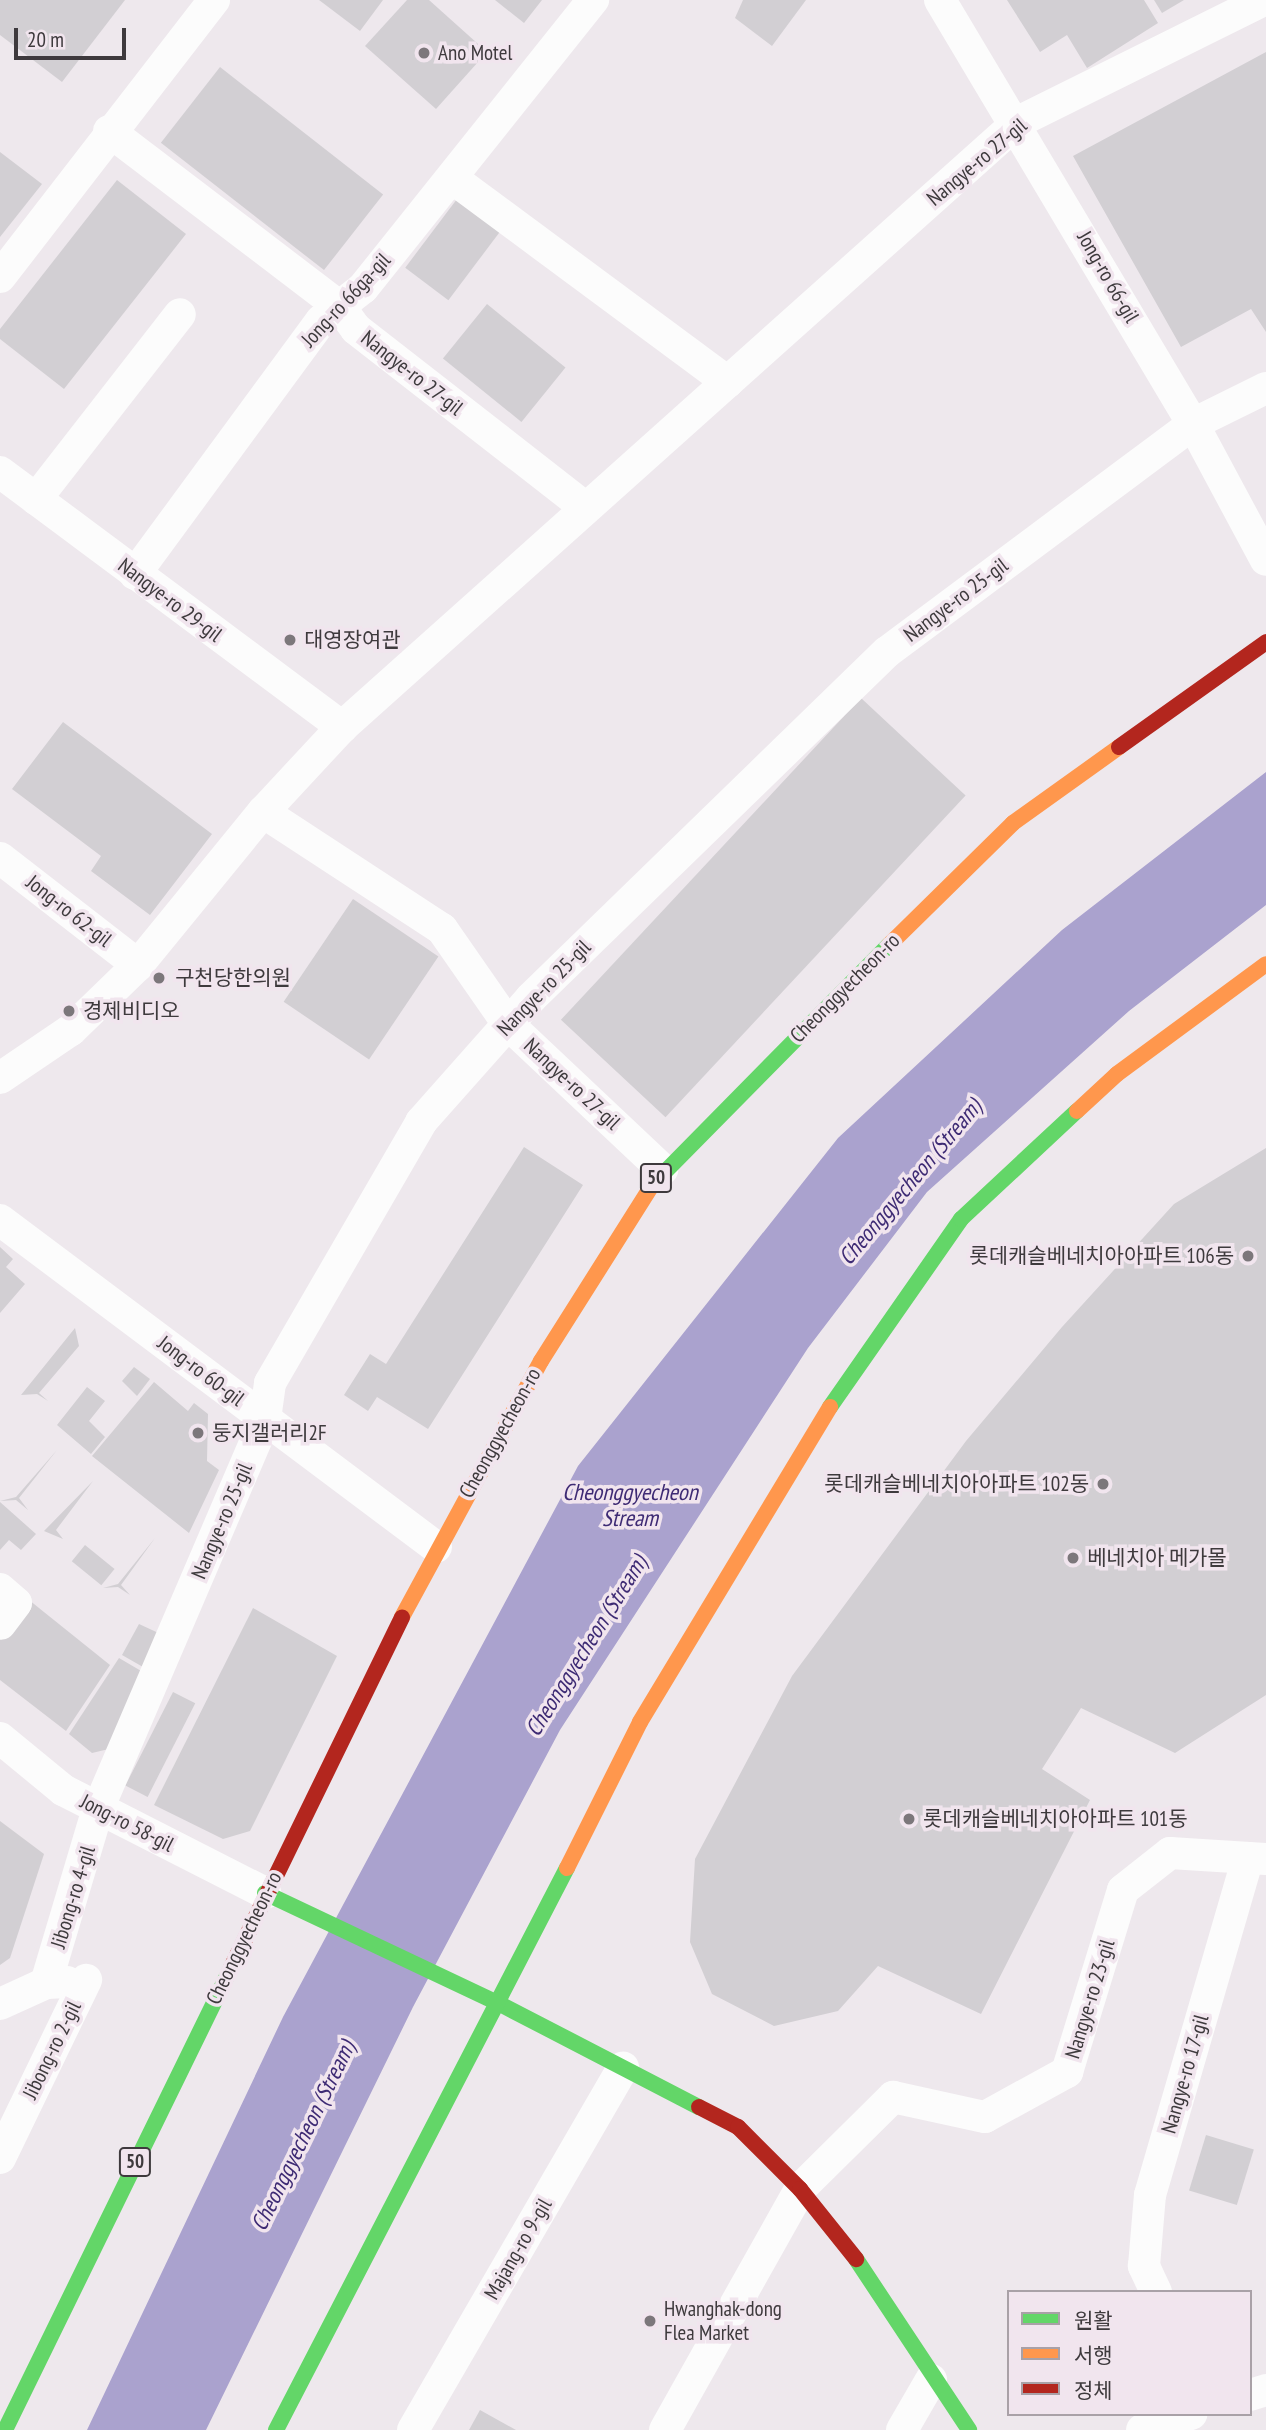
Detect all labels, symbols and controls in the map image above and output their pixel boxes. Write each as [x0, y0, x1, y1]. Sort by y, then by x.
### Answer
scale bar [18, 14, 130, 58]
text: 20 m [27, 26, 64, 53]
place label: Ano Motel [438, 40, 512, 66]
marker: Ano Motel [416, 45, 432, 61]
street label: Nangye-ro 27-gil [922, 113, 1032, 211]
street label: Jong-ro 66-gil [1072, 227, 1144, 327]
street label: Jong-ro 66ga-gil [296, 248, 396, 352]
street label: Nangye-ro 27-gil [356, 325, 468, 421]
street label: Nangye-ro 29-gil [113, 553, 227, 647]
street label: Nangye-ro 25-gil [899, 553, 1013, 647]
place label: 대영장여관 [304, 627, 401, 653]
marker: 대영장여관 [282, 632, 298, 648]
street label: Jong-ro 62-gil [21, 870, 117, 952]
street label: Cheonggyecheon-ro [785, 928, 905, 1048]
street label: Nangye-ro 25-gil [492, 935, 596, 1041]
place label: 구천당한의원 [175, 965, 291, 991]
marker: 구천당한의원 [149, 968, 169, 988]
place label: 경제비디오 [83, 998, 180, 1024]
marker: 경제비디오 [61, 1003, 77, 1019]
street label: Nangye-ro 27-gil [519, 1033, 625, 1135]
water label: Cheonggyecheon (Stream) [833, 1094, 987, 1270]
road number: 50 [638, 1162, 674, 1194]
place label: 롯데캐슬베네치아아파트 106동 [969, 1243, 1234, 1269]
marker: 롯데캐슬베네치아아파트 106동 [1240, 1248, 1256, 1264]
street label: Jong-ro 60-gil [153, 1330, 249, 1412]
street label: Cheonggyecheon-ro [454, 1364, 546, 1502]
place label: 둥지갤러리2F [212, 1420, 327, 1446]
marker: 둥지갤러리2F [190, 1425, 206, 1441]
street label: Nangye-ro 25-gil [186, 1459, 258, 1583]
place label: 롯데캐슬베네치아아파트 102동 [824, 1471, 1089, 1497]
marker: 롯데캐슬베네치아아파트 102동 [1095, 1476, 1111, 1492]
water label: Cheonggyecheon Stream [562, 1478, 698, 1532]
place label: 베네치아 메가몰 [1087, 1545, 1227, 1571]
marker: 베네치아 메가몰 [1065, 1550, 1081, 1566]
water label: Cheonggyecheon (Stream) [519, 1551, 653, 1741]
street label: Jong-ro 58-gil [76, 1789, 178, 1857]
place label: 롯데캐슬베네치아아파트 101동 [923, 1806, 1188, 1832]
marker: 롯데캐슬베네치아아파트 101동 [901, 1811, 917, 1827]
street label: Jibong-ro 4-gil [46, 1843, 100, 1951]
street label: Cheonggyecheon-ro [201, 1867, 287, 2009]
street label: Nangye-ro 23-gil [1060, 1936, 1120, 2062]
street label: Jibong-ro 2-gil [18, 1997, 86, 2103]
street label: Nangye-ro 17-gil [1156, 2012, 1214, 2136]
water label: Cheonggyecheon (Stream) [245, 2037, 361, 2235]
road number: 50 [118, 2146, 152, 2178]
street label: Majang-ro 9-gil [479, 2194, 557, 2304]
legend [1007, 2290, 1252, 2416]
place label: Hwanghak-dong Flea Market [664, 2296, 782, 2346]
text: 원활 [1074, 2307, 1113, 2334]
marker: Hwanghak-dong Flea Market [642, 2313, 658, 2329]
text: 서행 [1074, 2342, 1113, 2369]
text: 정체 [1074, 2377, 1113, 2404]

